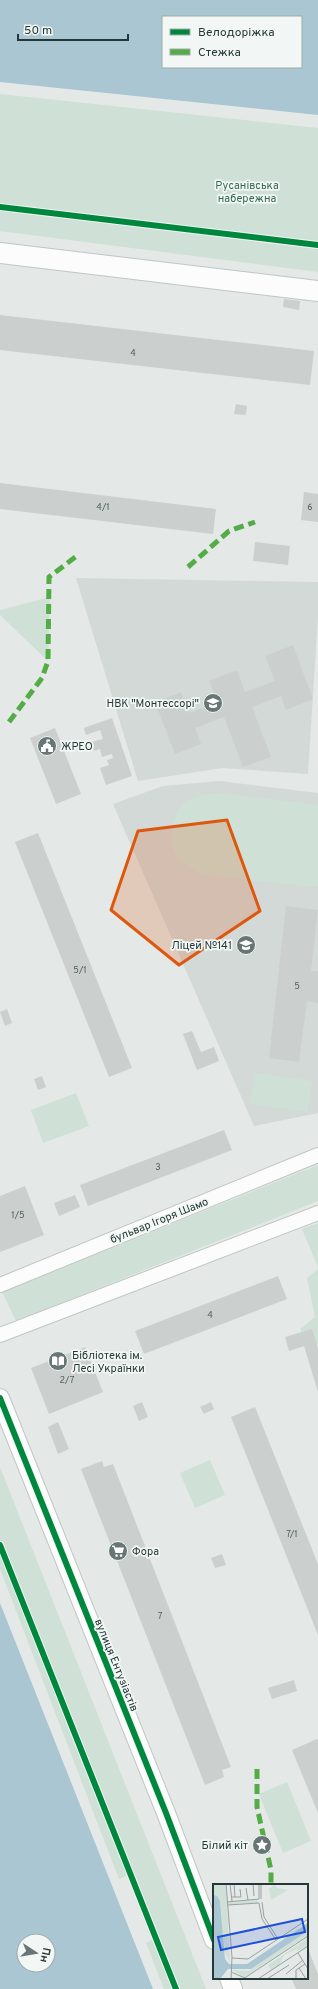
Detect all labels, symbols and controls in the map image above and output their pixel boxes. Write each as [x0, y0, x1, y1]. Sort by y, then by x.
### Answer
scale bar [18, 16, 128, 42]
legend [162, 16, 302, 68]
text: 50 m [24, 23, 52, 39]
text: Велодоріжка [198, 25, 275, 41]
text: Стежка [198, 45, 241, 61]
park label: Русанівська набережна [215, 179, 279, 206]
house number: 4 [130, 348, 136, 359]
house number: 4/1 [96, 502, 110, 513]
house number: 6 [307, 502, 313, 513]
school or university icon: НВК "Монтессорі" [202, 692, 224, 714]
place label: НВК "Монтессорі" [107, 697, 199, 711]
public building icon: ЖРЕО [36, 735, 58, 757]
place label: ЖРЕО [61, 740, 93, 754]
school or university icon: Ліцей №141 [235, 934, 257, 956]
place label: Ліцей №141 [171, 939, 232, 953]
house number: 5/1 [73, 965, 87, 976]
house number: 5 [294, 981, 300, 992]
house number: 3 [155, 1162, 161, 1173]
street label: бульвар Ігоря Шамо [108, 1195, 211, 1247]
house number: 1/5 [11, 1210, 25, 1221]
house number: 4 [207, 1310, 213, 1321]
place label: Бібліотека ім. Лесі Українки [72, 1349, 145, 1376]
library icon: Бібліотека ім. Лесі Українки [47, 1350, 69, 1372]
house number: 2/7 [60, 1375, 75, 1386]
house number: 7/1 [286, 1529, 298, 1540]
supermarket icon: Фора [107, 1540, 129, 1562]
place label: Фора [132, 1545, 159, 1559]
house number: 7 [158, 1611, 163, 1622]
street label: вулиця Ентузіастів [91, 1617, 141, 1714]
place icon: Білий кіт [251, 1834, 273, 1856]
place label: Білий кіт [202, 1839, 248, 1853]
inset map [213, 1884, 308, 1979]
north arrow [16, 1933, 56, 1973]
text: Пн [36, 1946, 53, 1964]

